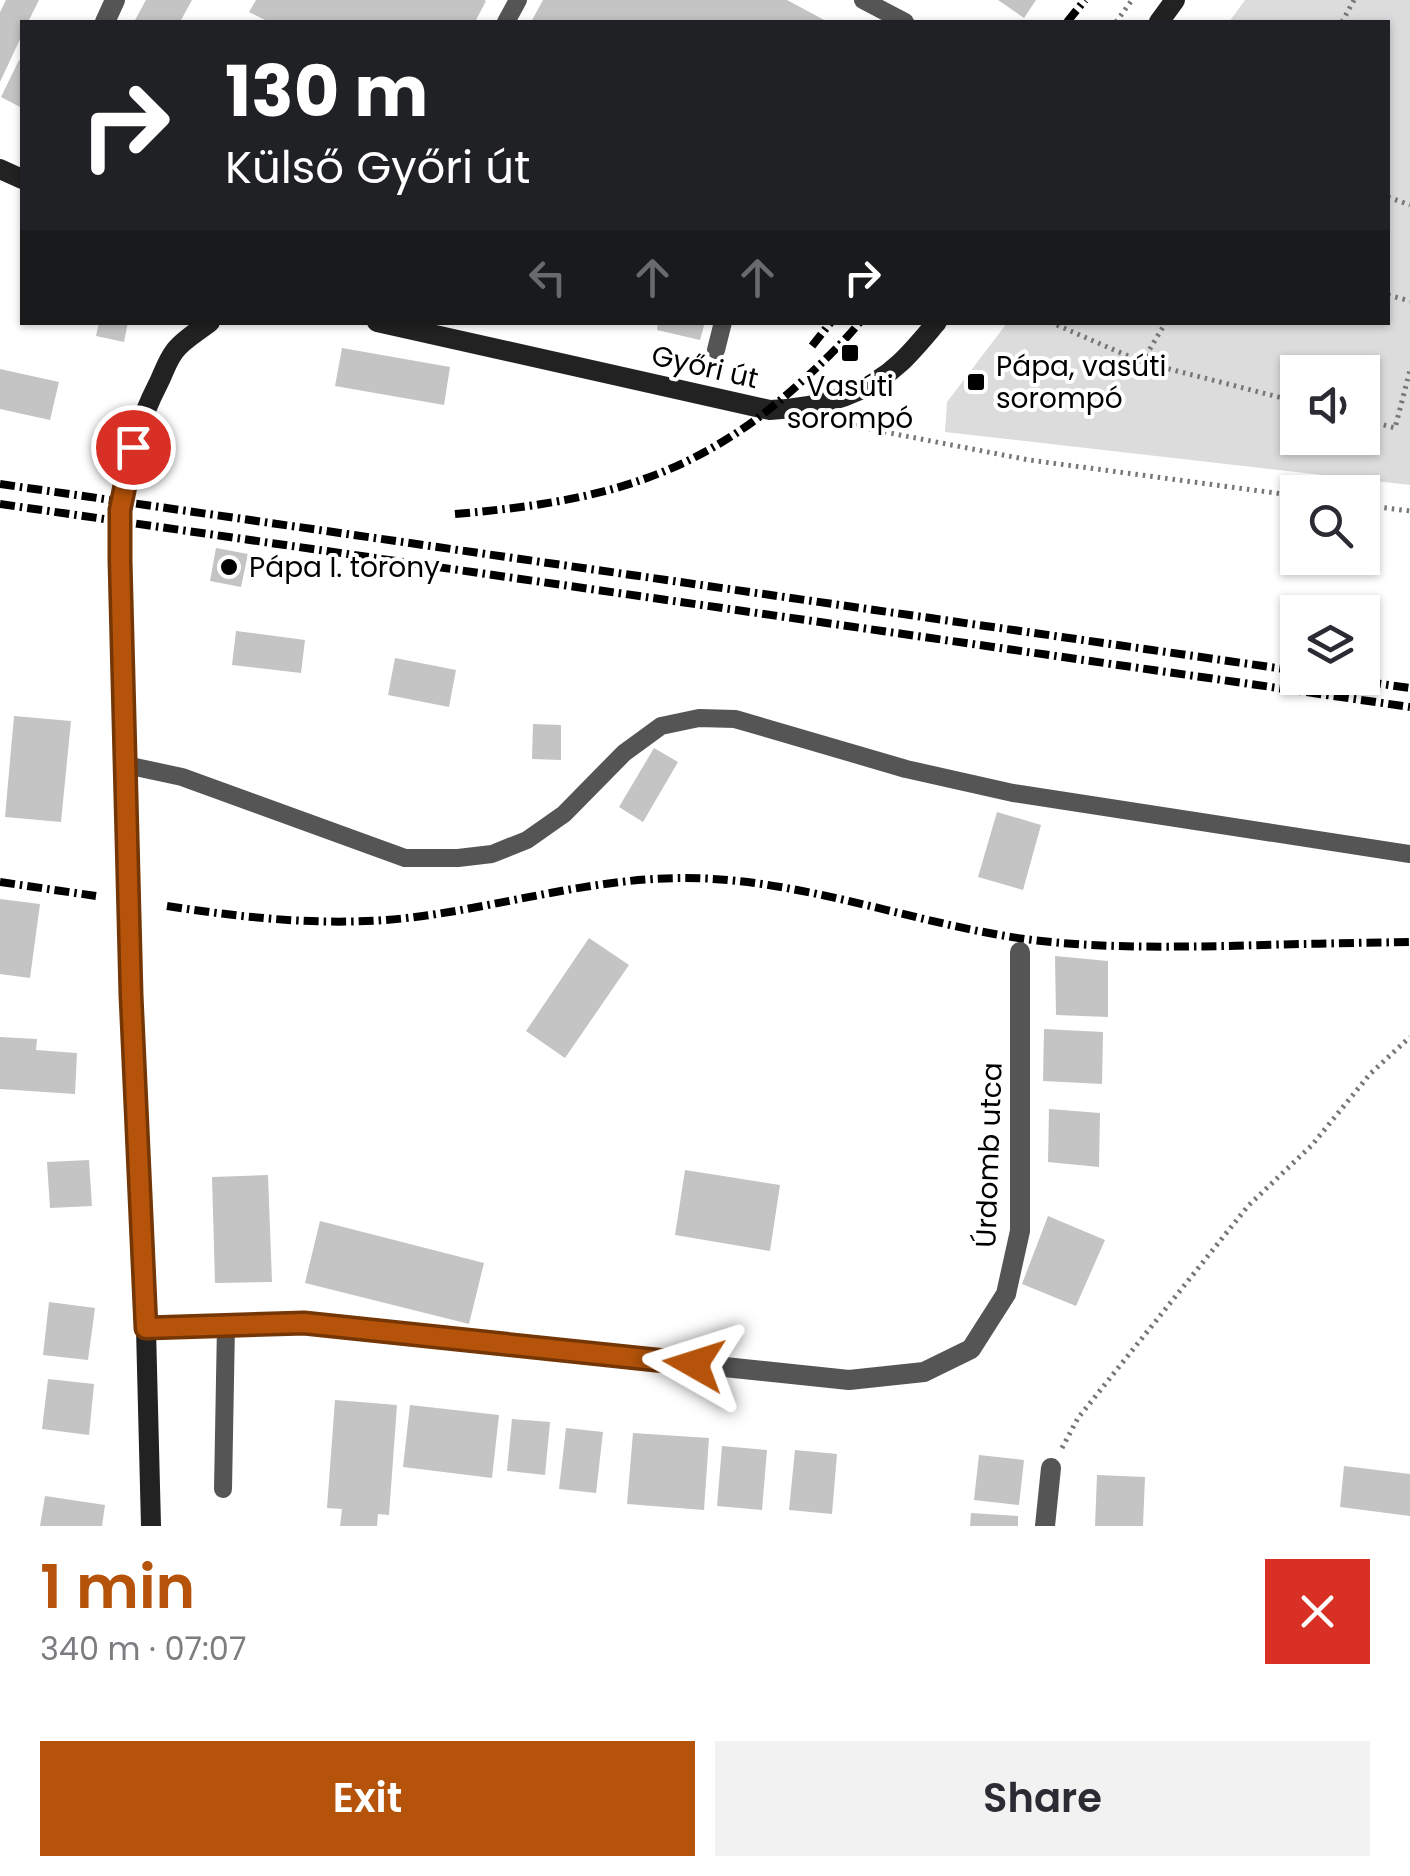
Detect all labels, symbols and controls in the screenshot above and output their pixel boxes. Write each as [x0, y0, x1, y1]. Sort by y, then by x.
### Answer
text: 130 m [225, 42, 428, 141]
icon: right [60, 60, 190, 190]
text: Külső Győri út [225, 136, 530, 199]
icon: left [520, 250, 575, 305]
icon: ahead [625, 250, 680, 305]
icon: ahead [730, 250, 785, 305]
icon: right [835, 250, 890, 305]
street label: Győri út [648, 336, 762, 398]
marker: Vasúti sorompó [839, 342, 861, 364]
place label: Pápa, vasúti sorompó [996, 347, 1166, 418]
map controls [1280, 355, 1380, 695]
button: sound [1280, 355, 1380, 455]
place label: Vasúti sorompó [787, 367, 913, 438]
marker: Pápa, vasúti sorompó [965, 371, 987, 393]
pin [91, 405, 176, 490]
icon: arrive [106, 420, 161, 475]
button: search [1280, 475, 1380, 575]
place label: Pápa I. torony [249, 548, 440, 587]
marker: Pápa I. torony [218, 556, 240, 578]
button: layers [1280, 595, 1380, 695]
street label: Úrdomb utca [966, 1062, 1012, 1248]
position arrow [642, 1312, 746, 1416]
text: 1 min [40, 1545, 195, 1629]
button: close [1265, 1559, 1370, 1664]
text: 340 m · 07:07 [40, 1626, 246, 1671]
button: Exit [40, 1741, 695, 1856]
button: Share [715, 1741, 1370, 1856]

